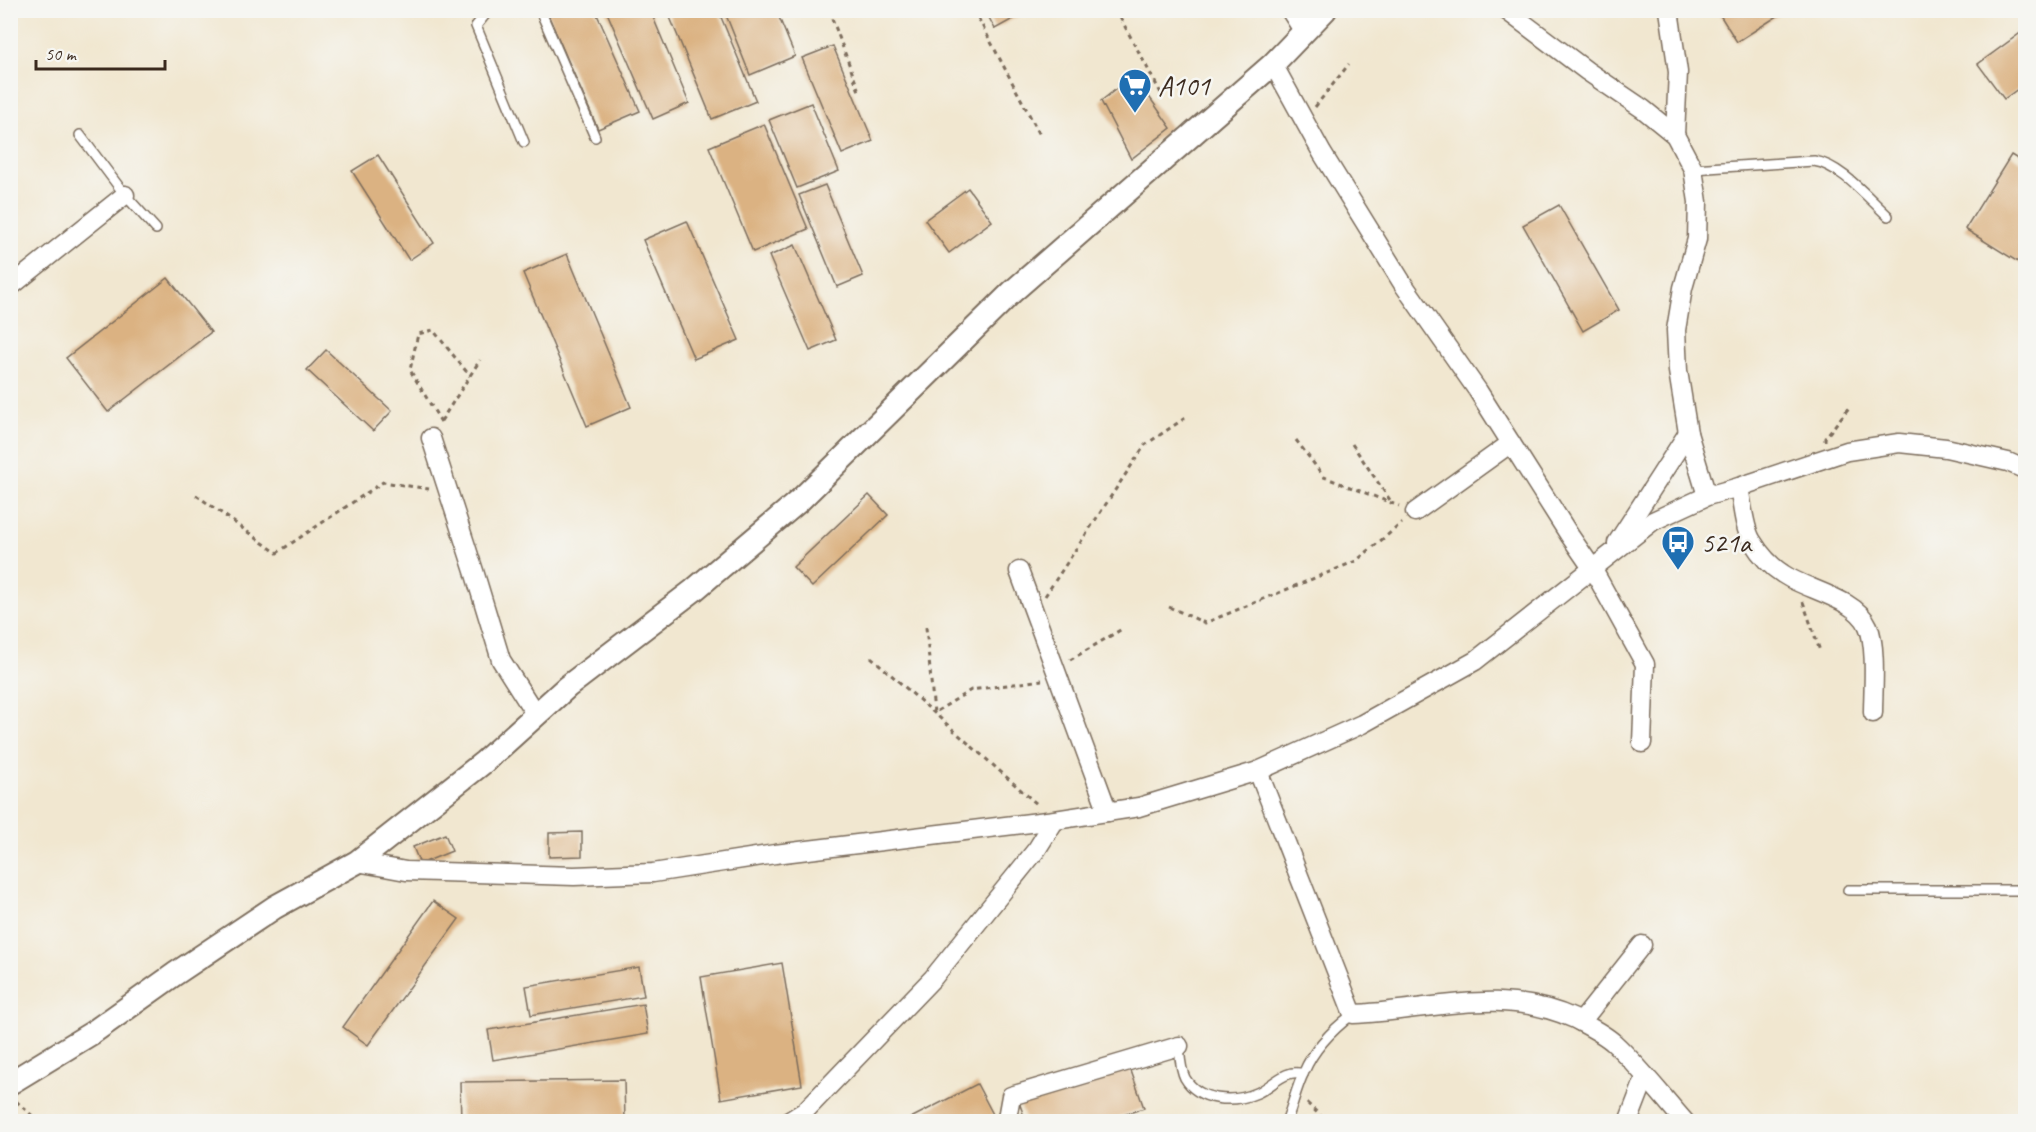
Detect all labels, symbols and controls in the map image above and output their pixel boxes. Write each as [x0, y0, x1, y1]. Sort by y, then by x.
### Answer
scale bar [36, 33, 165, 71]
text: 50 m [45, 43, 78, 65]
supermarket icon: A101 [1117, 67, 1153, 114]
place label: A101 [1158, 68, 1211, 103]
bus stop icon: 521a [1660, 524, 1696, 571]
place label: 521a [1701, 525, 1753, 560]

